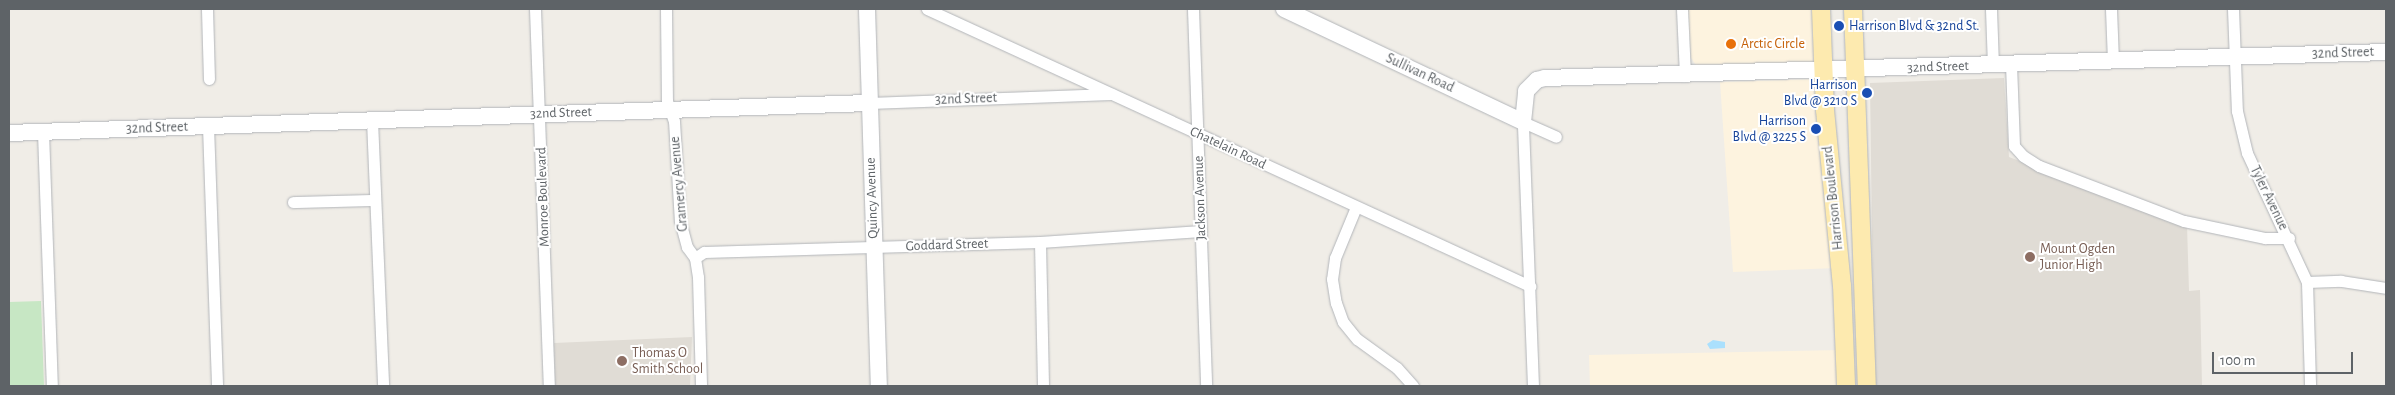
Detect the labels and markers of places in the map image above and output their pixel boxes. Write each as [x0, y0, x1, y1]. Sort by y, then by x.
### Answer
place label: Harrison Blvd & 32nd St. [1849, 18, 1980, 34]
marker: Harrison Blvd & 32nd St. [1833, 20, 1845, 32]
place label: Arctic Circle [1741, 36, 1805, 52]
marker: Arctic Circle [1725, 38, 1737, 50]
place label: Harrison Blvd @ 3210 S [1784, 77, 1857, 110]
marker: Harrison Blvd @ 3210 S [1861, 87, 1873, 99]
place label: Harrison Blvd @ 3225 S [1733, 113, 1806, 146]
marker: Harrison Blvd @ 3225 S [1810, 123, 1822, 135]
place label: Mount Ogden Junior High [2040, 241, 2115, 274]
marker: Mount Ogden Junior High [2024, 251, 2036, 263]
place label: Thomas O Smith School [632, 345, 703, 378]
marker: Thomas O Smith School [616, 355, 628, 367]

